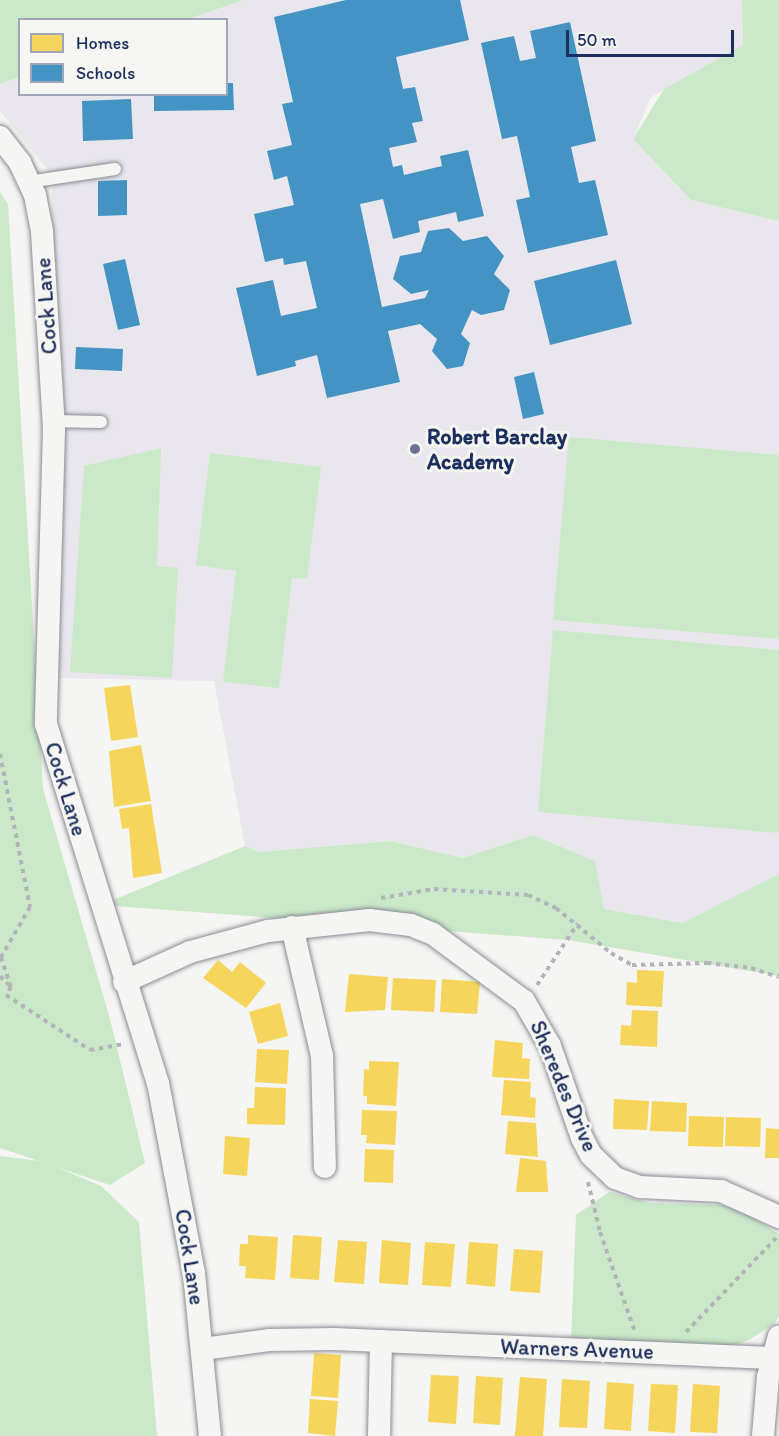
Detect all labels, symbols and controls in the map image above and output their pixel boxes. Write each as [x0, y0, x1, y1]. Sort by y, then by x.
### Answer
legend [18, 18, 228, 96]
scale bar [569, 18, 737, 56]
text: 50 m [577, 29, 617, 51]
text: Homes [76, 32, 129, 54]
text: Schools [76, 62, 135, 84]
street label: Cock Lane [29, 257, 63, 355]
place label: Robert Barclay Academy [427, 423, 567, 475]
marker: Robert Barclay Academy [408, 442, 422, 456]
street label: Cock Lane [39, 739, 93, 839]
street label: Sheredes Drive [524, 1016, 604, 1156]
street label: Cock Lane [169, 1207, 211, 1307]
street label: Warners Avenue [500, 1333, 654, 1365]

